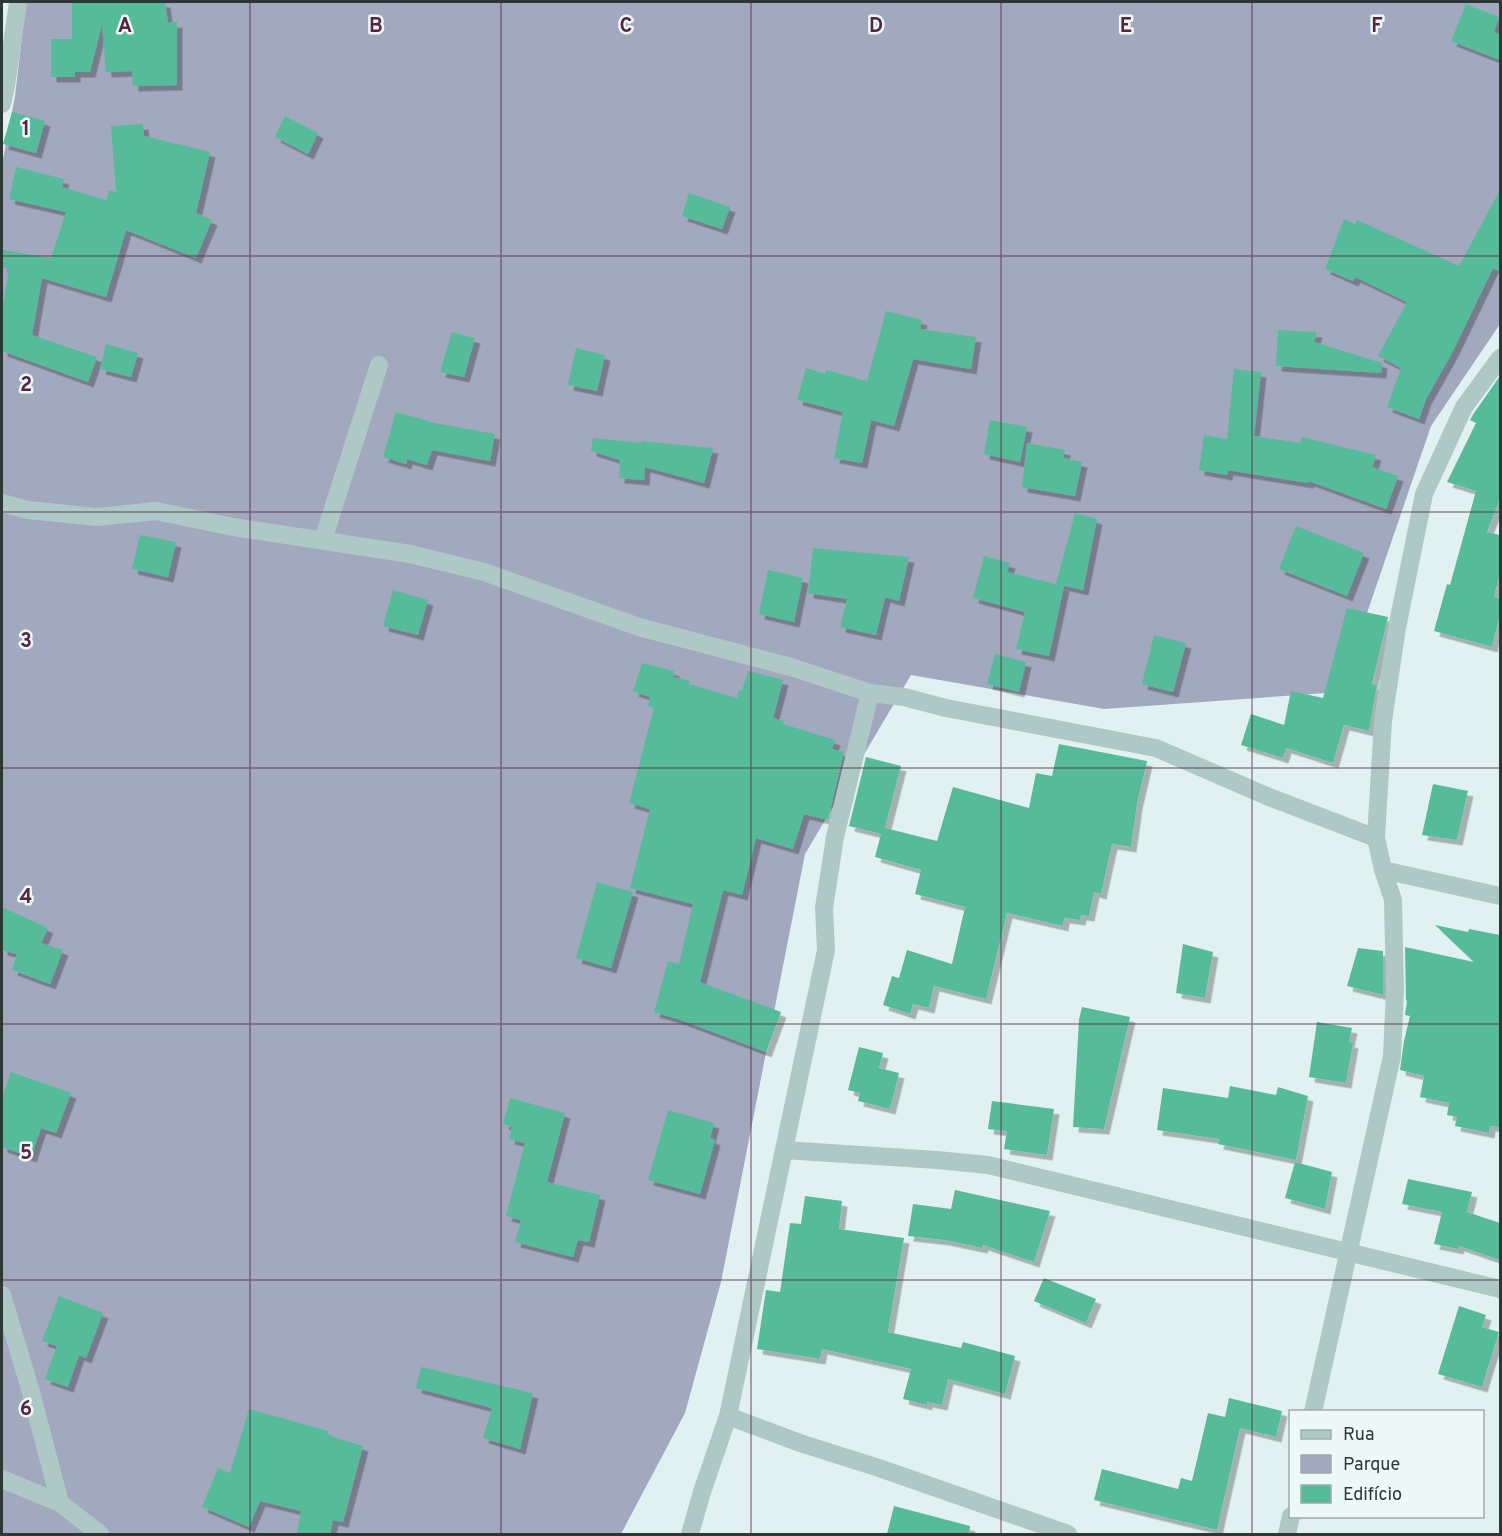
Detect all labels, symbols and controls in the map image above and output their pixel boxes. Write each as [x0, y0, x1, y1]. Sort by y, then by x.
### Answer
text: A [118, 14, 132, 40]
text: B [369, 14, 383, 40]
text: C [620, 14, 632, 40]
text: D [869, 14, 883, 40]
text: E [1120, 14, 1132, 40]
text: F [1371, 14, 1383, 40]
text: 1 [22, 117, 30, 143]
text: 2 [20, 373, 32, 399]
text: 3 [20, 629, 32, 655]
text: 4 [20, 885, 32, 911]
text: 5 [20, 1141, 32, 1167]
text: 6 [20, 1397, 32, 1423]
legend [1289, 1410, 1484, 1518]
text: Rua [1343, 1424, 1374, 1447]
text: Parque [1343, 1454, 1400, 1477]
text: Edifício [1343, 1484, 1402, 1507]

